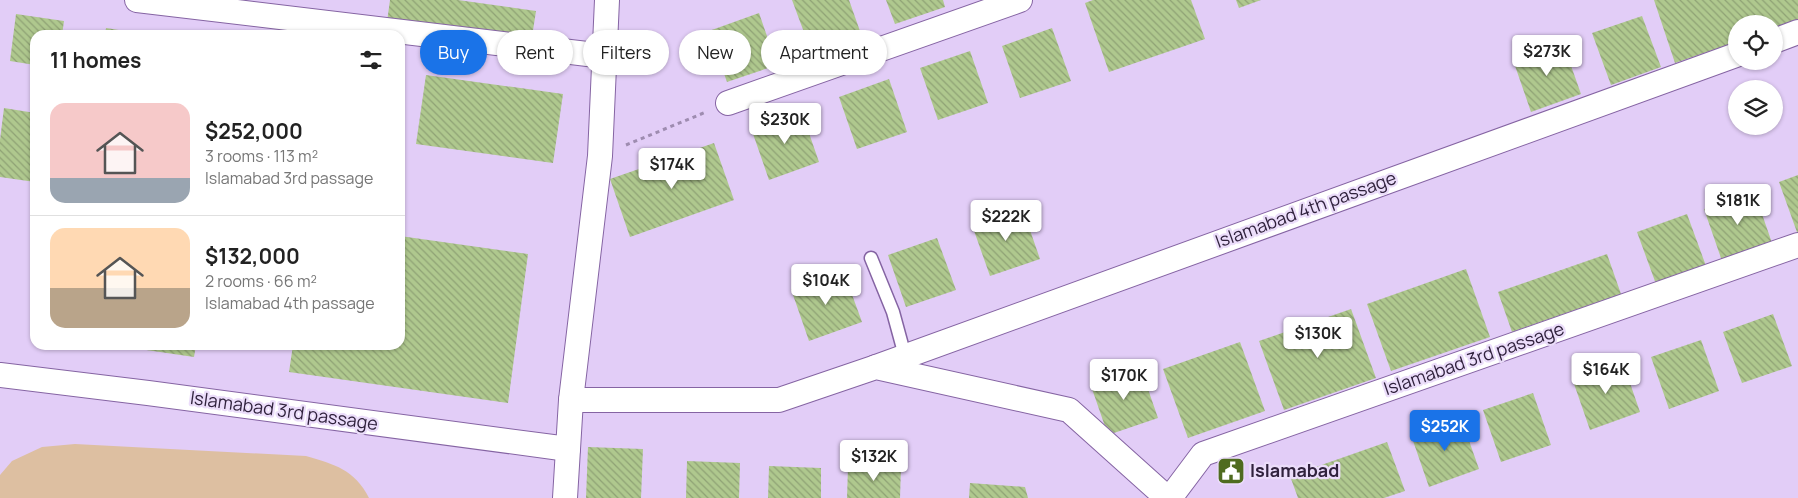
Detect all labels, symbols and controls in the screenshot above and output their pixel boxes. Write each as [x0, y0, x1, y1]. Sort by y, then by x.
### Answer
map controls [1728, 15, 1783, 135]
button: locate [1728, 15, 1783, 70]
chip: Buy [420, 30, 487, 75]
chip: Rent [497, 30, 573, 75]
chip: Filters [583, 30, 669, 75]
chip: New [679, 30, 751, 75]
chip: Apartment [761, 30, 887, 75]
pin: $273K [1512, 34, 1582, 77]
text: $273K [1523, 40, 1571, 62]
text: 11 homes [50, 46, 141, 74]
icon: filters [357, 46, 385, 74]
button: layers [1728, 80, 1783, 135]
pin: $230K [750, 102, 820, 145]
text: $230K [760, 108, 810, 130]
text: $252,000 [205, 117, 303, 145]
icon: home [90, 123, 150, 183]
text: 3 rooms · 113 m² [205, 145, 318, 167]
pin: $174K [637, 148, 707, 190]
text: $174K [649, 153, 695, 175]
street label: Islamabad 4th passage [1212, 165, 1399, 253]
text: Islamabad 3rd passage [205, 167, 373, 189]
pin: $181K [1703, 184, 1773, 226]
text: $181K [1716, 189, 1760, 211]
pin: $222K [971, 200, 1041, 242]
text: $222K [982, 205, 1030, 227]
text: $132,000 [205, 242, 300, 270]
icon: home [90, 248, 150, 308]
pin: $104K [791, 264, 861, 306]
text: $104K [802, 269, 850, 291]
text: 2 rooms · 66 m² [205, 270, 317, 292]
text: Islamabad 4th passage [205, 292, 375, 314]
pin: $130K [1283, 316, 1353, 359]
street label: Islamabad 3rd passage [1380, 316, 1567, 400]
text: $130K [1294, 322, 1342, 344]
pin: $164K [1571, 352, 1641, 395]
pin: $170K [1089, 358, 1159, 401]
text: $164K [1582, 358, 1630, 380]
text: $170K [1101, 364, 1147, 386]
street label: Islamabad 3rd passage [189, 385, 380, 435]
pin: $252K [1410, 410, 1480, 452]
text: $252K [1421, 415, 1469, 437]
pin: $132K [839, 440, 909, 482]
text: $132K [851, 445, 897, 467]
public building icon: Islamabad [1216, 456, 1246, 486]
place label: Islamabad [1250, 458, 1339, 482]

